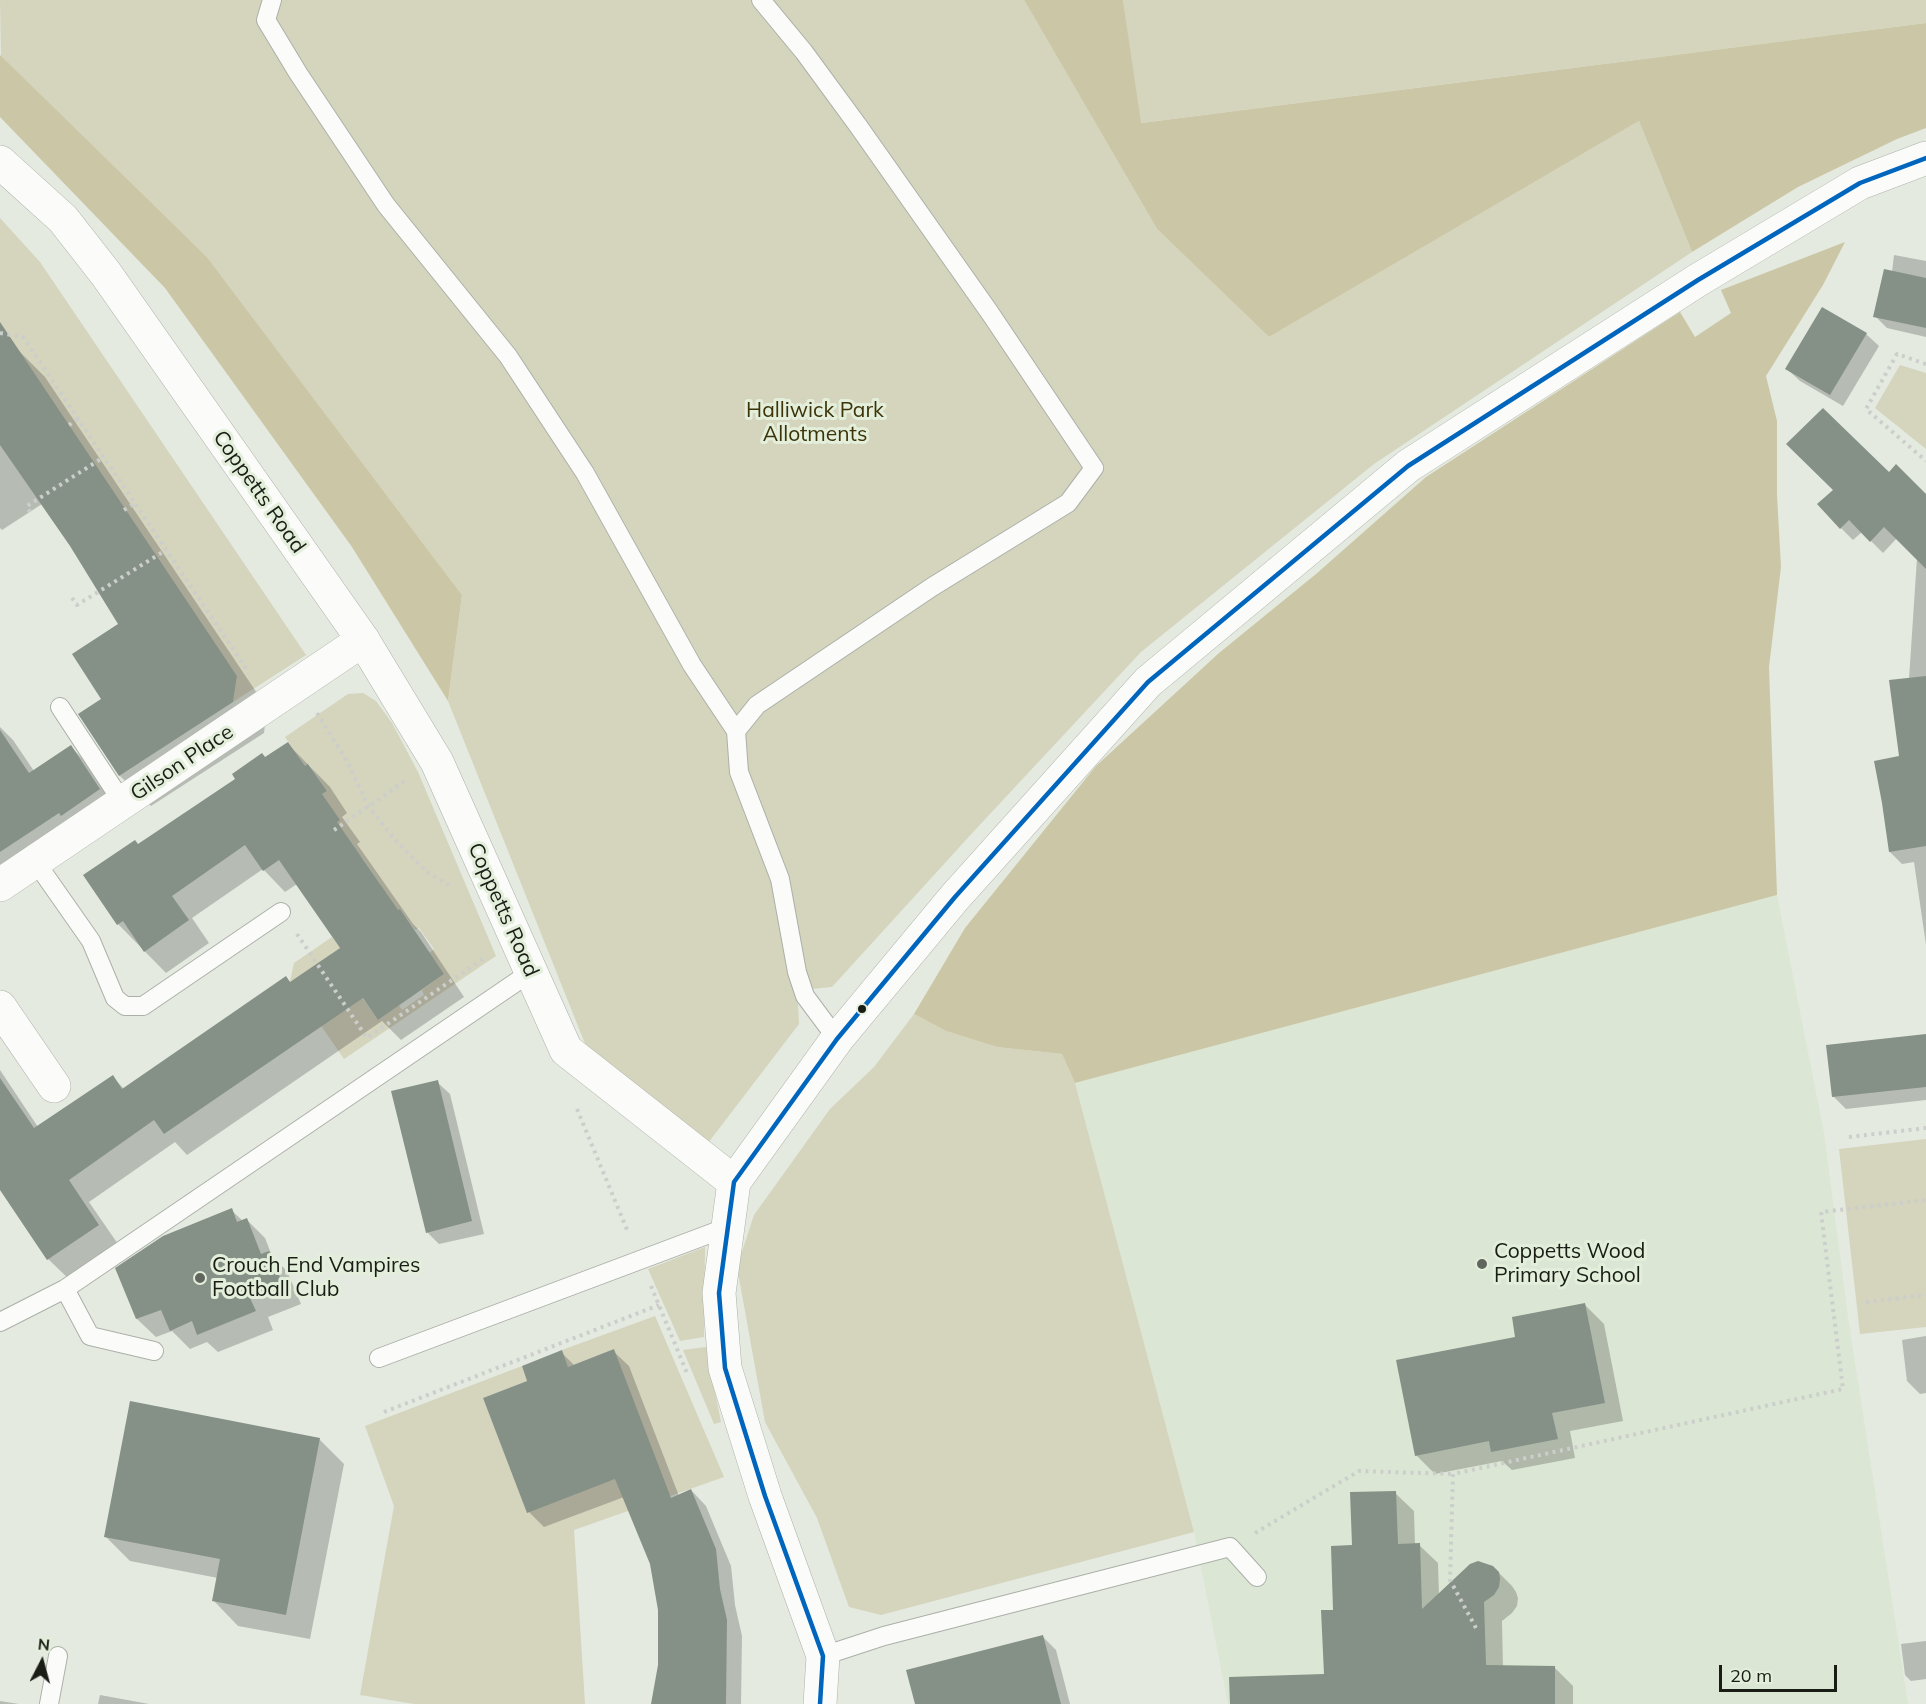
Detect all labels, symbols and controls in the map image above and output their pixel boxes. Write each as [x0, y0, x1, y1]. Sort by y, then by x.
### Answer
park label: Halliwick Park Allotments [746, 398, 884, 448]
street label: Coppetts Road [207, 426, 311, 558]
street label: Gilson Place [126, 719, 238, 807]
street label: Coppetts Road [462, 839, 544, 981]
unlabelled marker [856, 1003, 868, 1015]
place label: Coppetts Wood Primary School [1494, 1239, 1645, 1289]
place label: Crouch End Vampires Football Club [212, 1253, 420, 1303]
marker: Coppetts Wood Primary School [1475, 1257, 1489, 1271]
marker: Crouch End Vampires Football Club [193, 1271, 207, 1285]
north arrow [12, 1632, 72, 1692]
text: N [37, 1634, 51, 1655]
scale bar [1722, 1653, 1840, 1691]
text: 20 m [1730, 1664, 1772, 1687]

